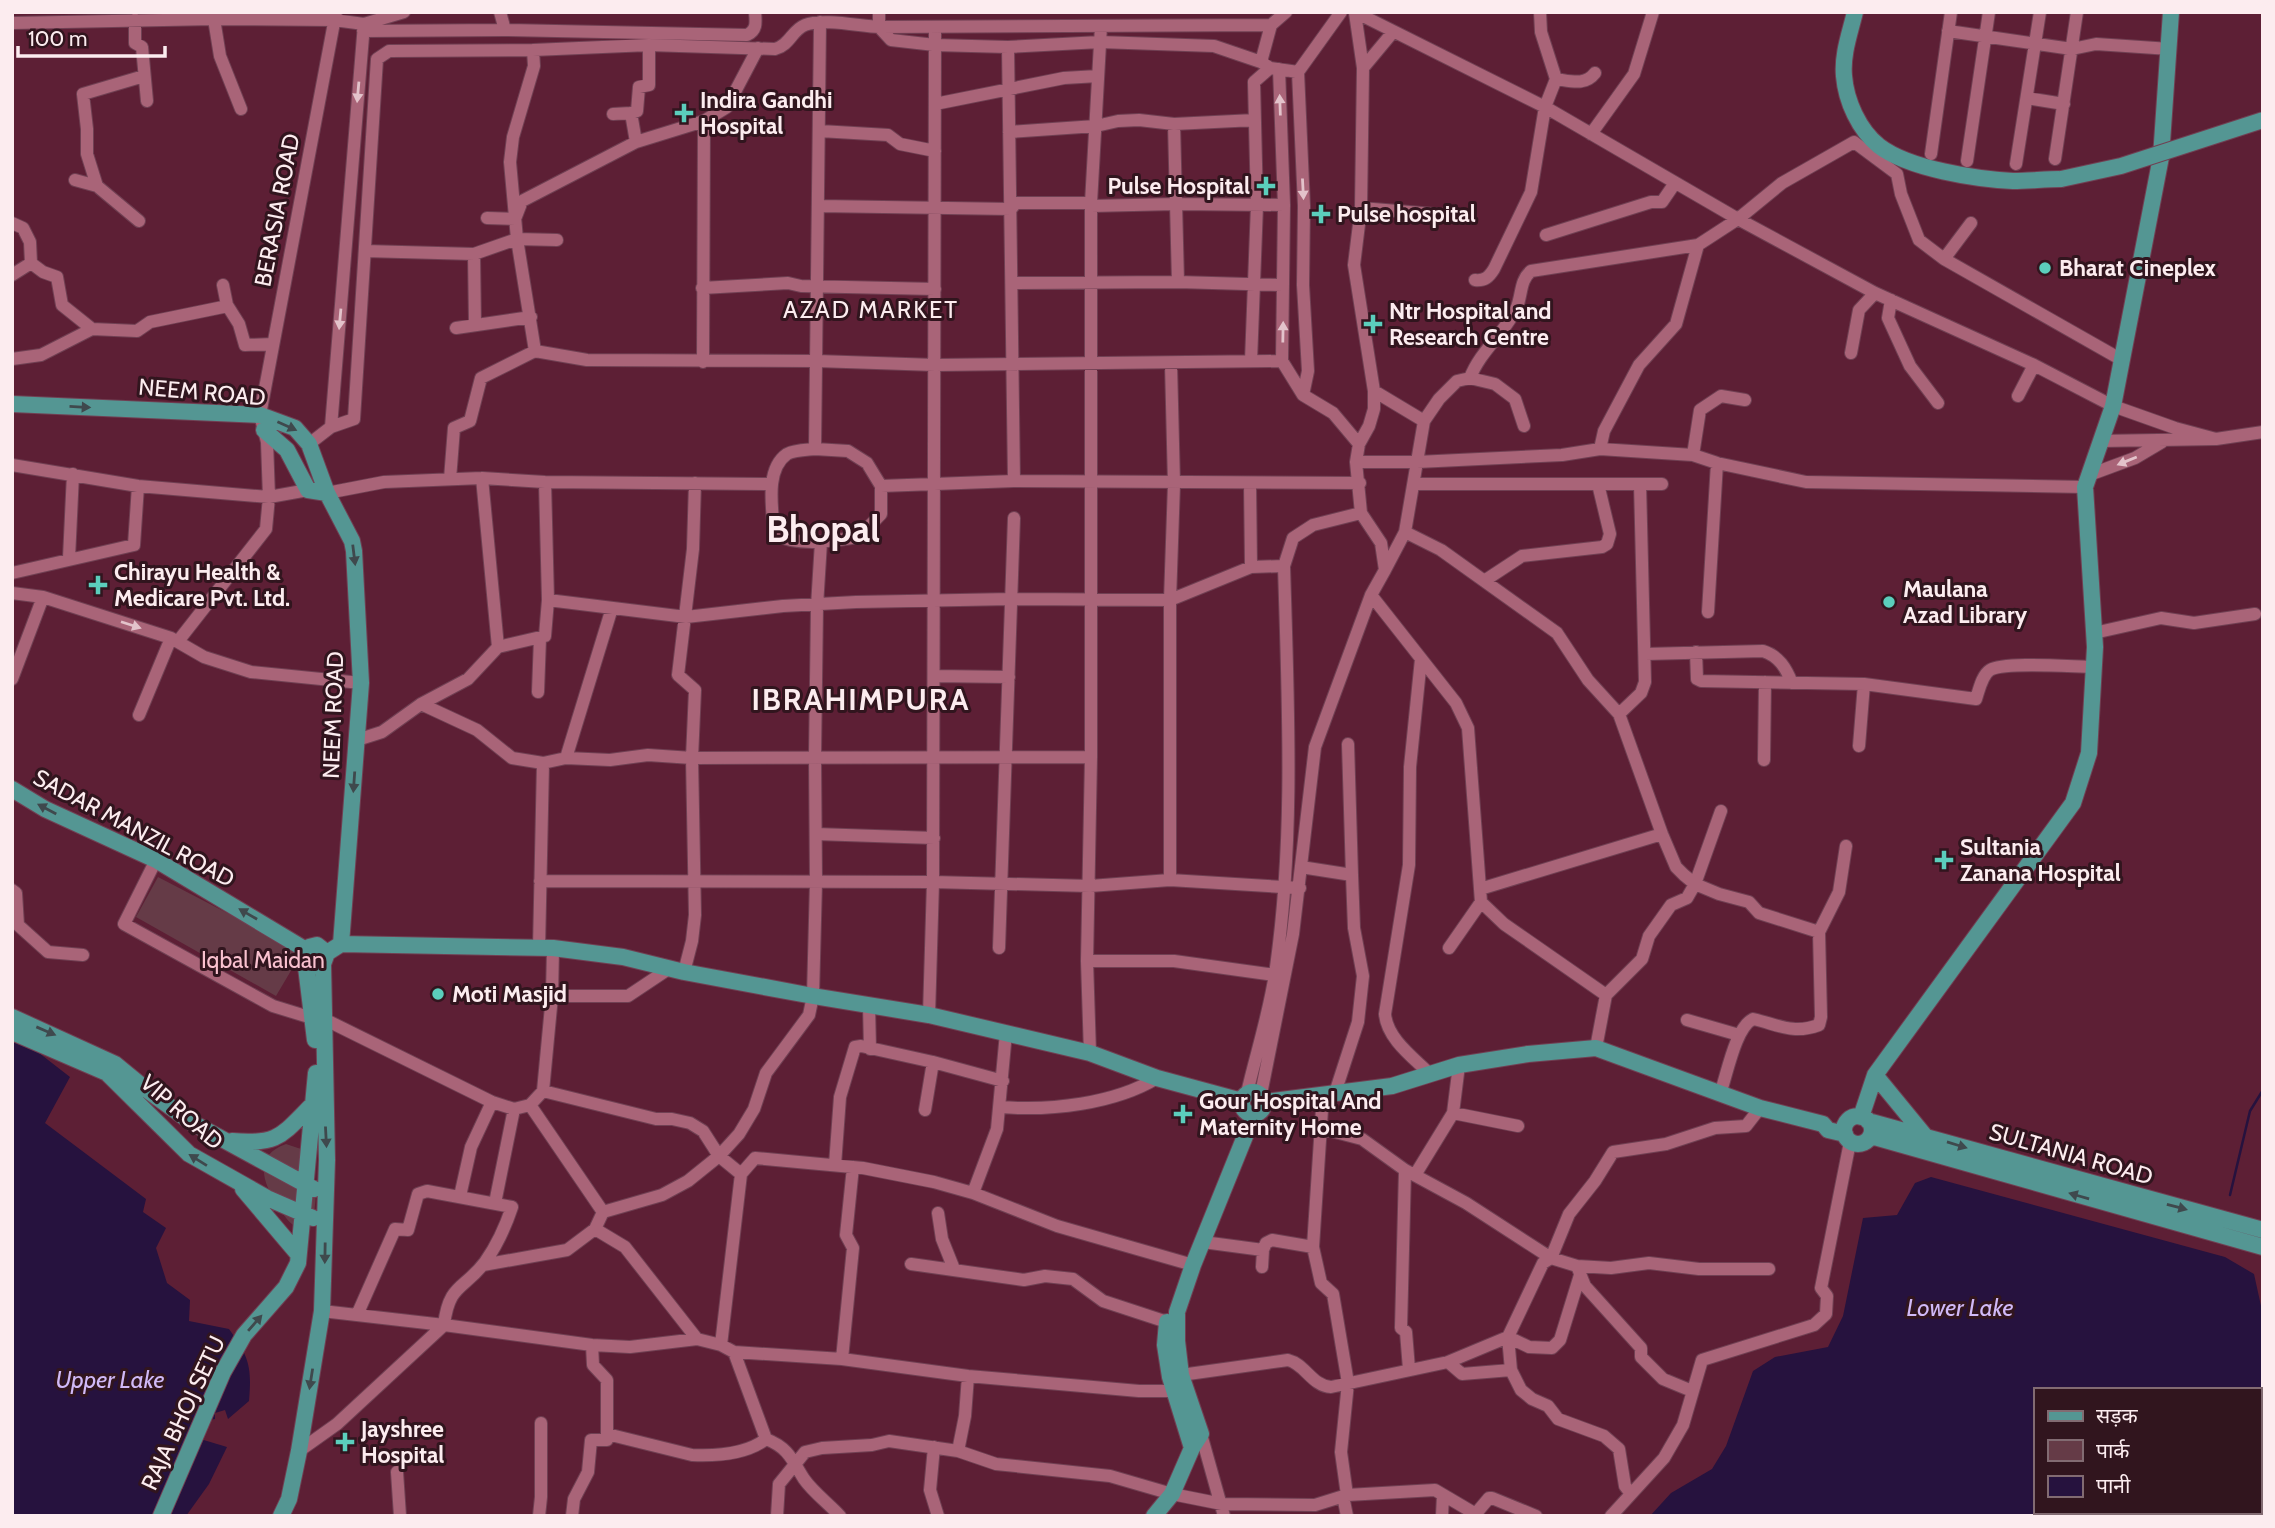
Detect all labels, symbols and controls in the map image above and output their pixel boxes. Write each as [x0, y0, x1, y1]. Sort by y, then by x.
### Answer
scale bar [18, 14, 164, 58]
text: 100 m [28, 26, 87, 51]
one-way arrow [352, 81, 363, 103]
place label: Indira Gandhi Hospital [700, 86, 832, 140]
one-way arrow [1275, 94, 1286, 116]
marker: Indira Gandhi Hospital [674, 103, 694, 123]
street label: BERASIA ROAD [248, 131, 306, 289]
place label: Pulse Hospital [1108, 172, 1250, 200]
marker: Pulse Hospital [1256, 176, 1276, 196]
one-way arrow [1298, 179, 1309, 201]
place label: Pulse hospital [1337, 200, 1476, 228]
marker: Pulse hospital [1311, 204, 1331, 224]
place label: Bharat Cineplex [2059, 254, 2217, 282]
marker: Bharat Cineplex [2037, 260, 2053, 276]
district label: AZAD MARKET [783, 295, 959, 324]
place label: Ntr Hospital and Research Centre [1389, 297, 1552, 351]
one-way arrow [334, 308, 345, 330]
marker: Ntr Hospital and Research Centre [1363, 314, 1383, 334]
one-way arrow [1277, 321, 1289, 343]
street label: NEEM ROAD [137, 372, 267, 412]
one-way arrow [70, 402, 92, 413]
one-way arrow [277, 420, 297, 432]
one-way arrow [2116, 455, 2137, 466]
district label: Bhopal [766, 506, 880, 551]
one-way arrow [348, 544, 359, 566]
place label: Chirayu Health & Medicare Pvt. Ltd. [114, 558, 290, 612]
marker: Chirayu Health & Medicare Pvt. Ltd. [88, 575, 108, 595]
place label: Maulana Azad Library [1903, 575, 2028, 629]
marker: Maulana Azad Library [1881, 594, 1897, 610]
one-way arrow [121, 620, 142, 631]
street label: NEEM ROAD [317, 651, 349, 779]
district label: IBRAHIMPURA [752, 681, 970, 718]
street label: SADAR MANZIL ROAD [29, 763, 239, 893]
one-way arrow [348, 771, 359, 793]
one-way arrow [36, 804, 56, 816]
place label: Sultania Zanana Hospital [1960, 833, 2121, 887]
marker: Sultania Zanana Hospital [1934, 850, 1954, 870]
one-way arrow [239, 908, 258, 920]
park label: Iqbal Maidan [201, 946, 325, 974]
place label: Moti Masjid [452, 980, 567, 1008]
marker: Moti Masjid [430, 986, 446, 1002]
one-way arrow [36, 1026, 57, 1037]
street label: VIP ROAD [135, 1068, 229, 1156]
place label: Gour Hospital And Maternity Home [1199, 1087, 1382, 1141]
marker: Gour Hospital And Maternity Home [1173, 1104, 1193, 1124]
street label: SULTANIA ROAD [1986, 1117, 2156, 1191]
one-way arrow [321, 1126, 332, 1148]
one-way arrow [1947, 1141, 1968, 1151]
one-way arrow [189, 1153, 208, 1166]
one-way arrow [2068, 1190, 2090, 1201]
one-way arrow [2166, 1202, 2187, 1212]
one-way arrow [319, 1242, 331, 1264]
water label: Lower Lake [1906, 1293, 2014, 1322]
one-way arrow [247, 1314, 263, 1332]
street label: RAJA BHOJ SETU [135, 1331, 231, 1495]
water label: Upper Lake [55, 1365, 165, 1394]
one-way arrow [305, 1368, 316, 1390]
legend [2034, 1388, 2261, 1514]
text: सड़क [2096, 1403, 2138, 1428]
place label: Jayshree Hospital [360, 1415, 444, 1469]
marker: Jayshree Hospital [335, 1432, 355, 1452]
text: पार्क [2096, 1438, 2130, 1463]
text: पानी [2096, 1473, 2131, 1498]

